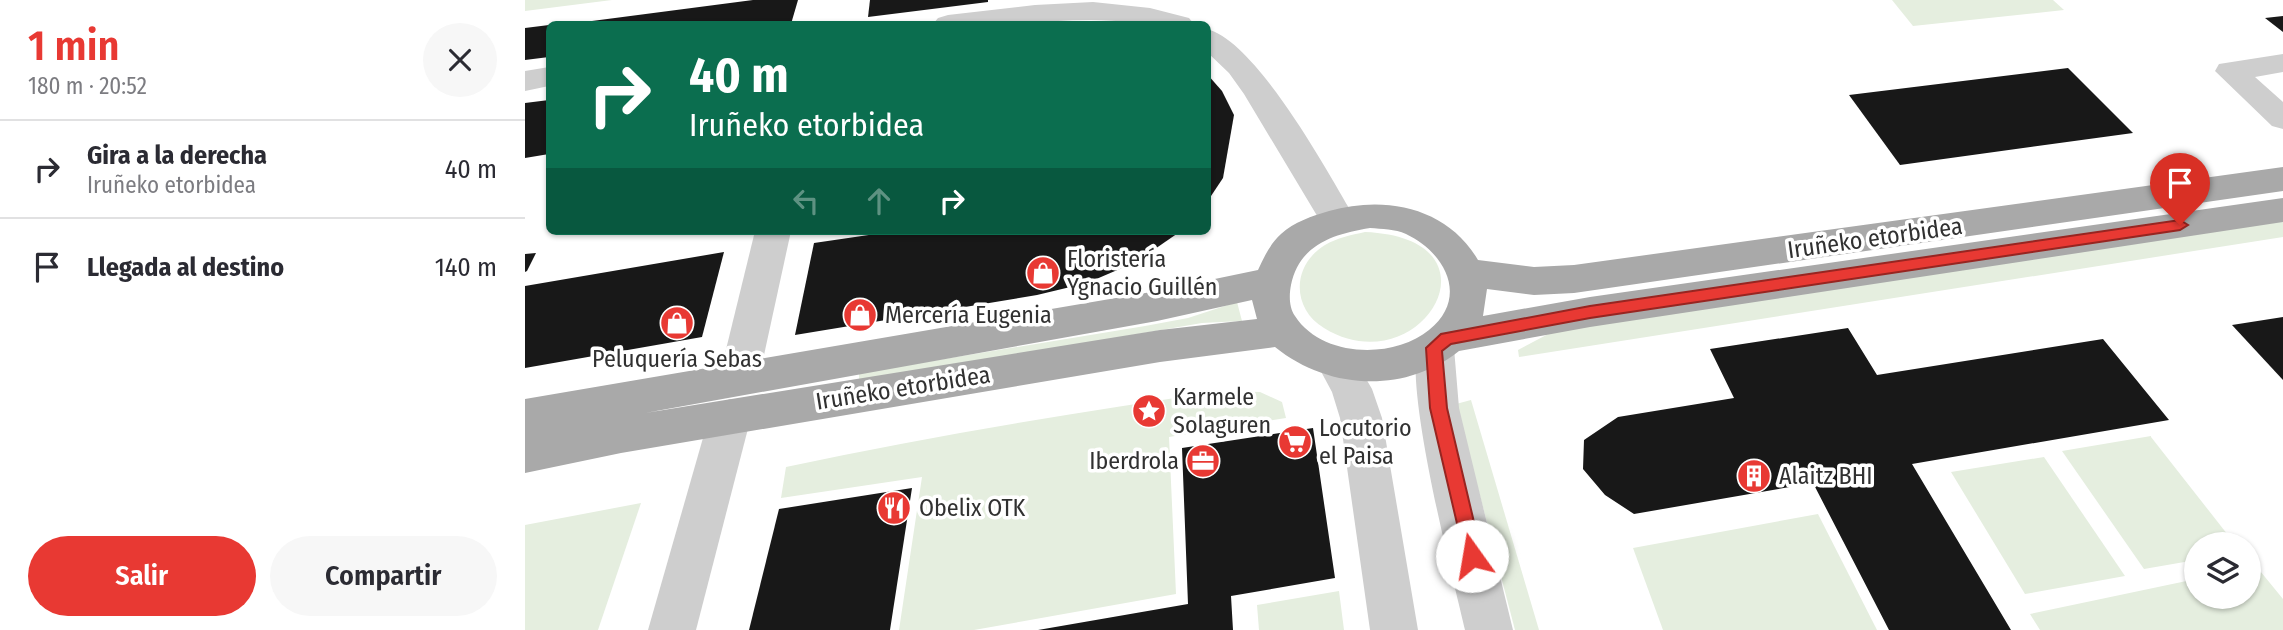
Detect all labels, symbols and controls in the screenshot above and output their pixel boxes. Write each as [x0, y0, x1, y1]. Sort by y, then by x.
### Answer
text: 1 min [28, 21, 119, 71]
button: close [423, 23, 497, 97]
text: 40 m [689, 46, 789, 105]
icon: right [574, 49, 665, 140]
text: 180 m · 20:52 [28, 72, 147, 100]
text: Iruñeko etorbidea [689, 106, 924, 144]
text: Gira a la derecha [87, 140, 267, 171]
icon: right [28, 150, 66, 188]
pin [2150, 153, 2210, 225]
text: 40 m [445, 154, 497, 185]
icon: arrive [2161, 164, 2199, 202]
text: Iruñeko etorbidea [87, 171, 256, 199]
icon: left [787, 182, 825, 220]
icon: ahead [860, 182, 898, 220]
icon: right [933, 182, 971, 220]
street label: Iruñeko etorbidea [1786, 212, 1964, 264]
place label: Floristería Ygnacio Guillén [1067, 245, 1217, 301]
icon: arrive [28, 248, 66, 286]
text: Llegada al destino [87, 252, 284, 283]
text: 140 m [435, 252, 497, 283]
shop icon: Floristería Ygnacio Guillén [1024, 254, 1062, 292]
shop icon: Mercería Eugenia [841, 296, 879, 334]
place label: Mercería Eugenia [885, 301, 1052, 329]
shop icon: Peluquería Sebas [658, 304, 696, 342]
place label: Peluquería Sebas [592, 345, 762, 373]
street label: Iruñeko etorbidea [814, 360, 992, 416]
place label: Karmele Solaguren [1173, 383, 1271, 439]
place icon: Karmele Solaguren [1130, 392, 1168, 430]
place label: Locutorio el Paisa [1319, 414, 1412, 470]
supermarket icon: Locutorio el Paisa [1276, 423, 1314, 461]
office icon: Iberdrola [1184, 442, 1222, 480]
place label: Iberdrola [1089, 447, 1179, 475]
building icon: Alaitz BHI [1735, 457, 1773, 495]
place label: Alaitz BHI [1779, 462, 1873, 490]
restaurant icon: Obelix OTK [875, 489, 913, 527]
place label: Obelix OTK [919, 494, 1026, 522]
position arrow [1435, 519, 1509, 593]
map controls [2184, 532, 2261, 609]
button: layers [2184, 532, 2261, 609]
button: Salir [28, 536, 256, 616]
button: Compartir [270, 536, 497, 616]

